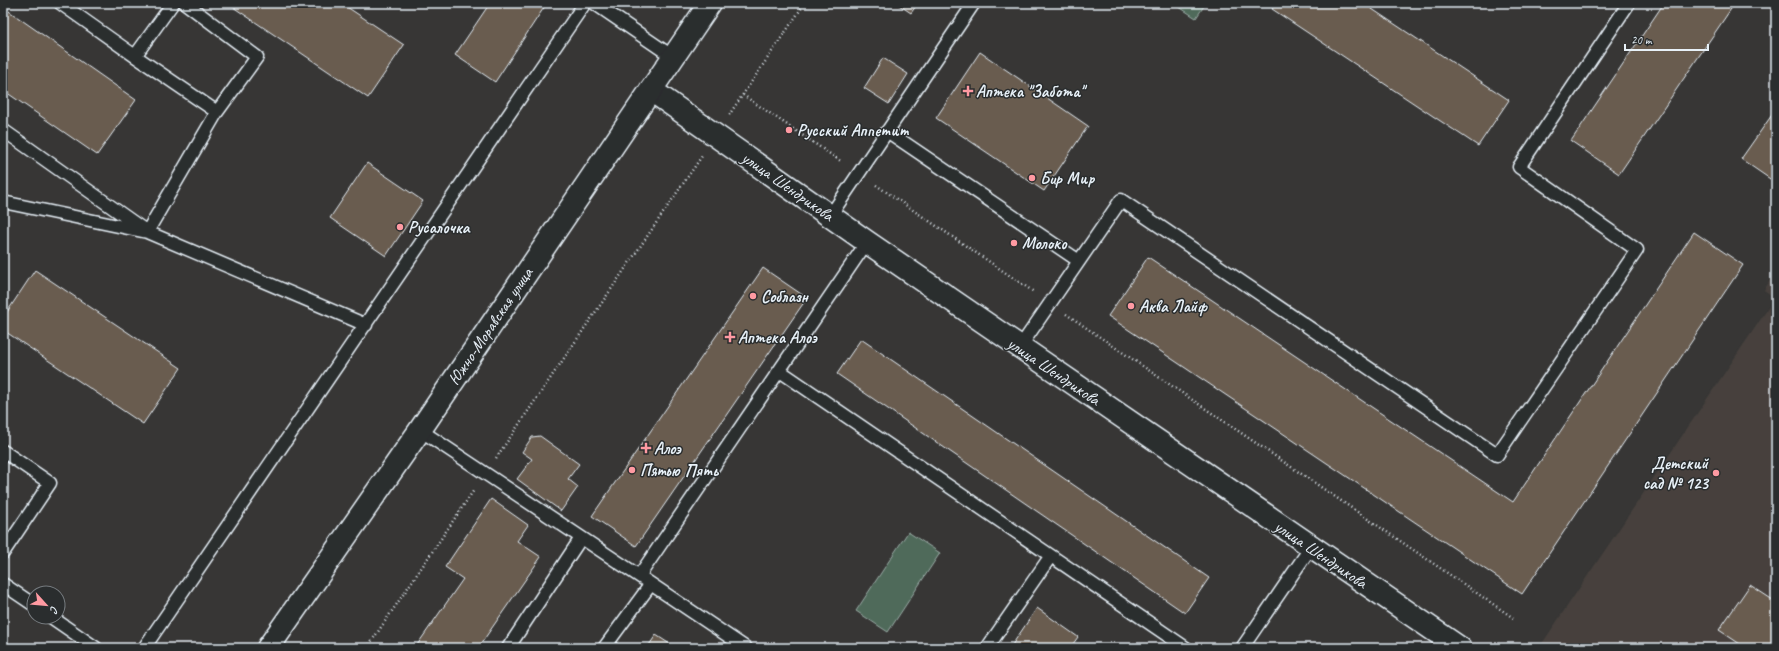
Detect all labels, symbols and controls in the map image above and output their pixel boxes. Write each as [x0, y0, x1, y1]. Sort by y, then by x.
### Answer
scale bar [1625, 26, 1708, 52]
text: 20 m [1631, 32, 1653, 48]
place label: Аптека "Забота" [976, 81, 1088, 102]
marker: Аптека "Забота" [963, 86, 973, 96]
place label: Русский Аппетит [797, 120, 910, 141]
marker: Русский Аппетит [784, 125, 794, 135]
street label: улица Шендрикова [737, 146, 839, 227]
place label: Бир Мир [1040, 168, 1095, 189]
marker: Бир Мир [1027, 173, 1037, 183]
place label: Русалочка [408, 217, 471, 238]
marker: Русалочка [395, 222, 405, 232]
place label: Молоко [1022, 233, 1068, 254]
marker: Молоко [1009, 238, 1019, 248]
street label: Южно-Моравская улица [443, 262, 538, 389]
place label: Соблазн [761, 286, 810, 307]
marker: Соблазн [748, 291, 758, 301]
place label: Аква Лайф [1139, 296, 1208, 317]
marker: Аква Лайф [1126, 301, 1136, 311]
place label: Аптека Алоэ [738, 327, 818, 348]
marker: Аптека Алоэ [725, 332, 735, 342]
street label: улица Шендрикова [1003, 332, 1105, 411]
place label: Алоэ [654, 438, 682, 459]
marker: Алоэ [641, 443, 651, 453]
place label: Детский сад № 123 [1643, 453, 1710, 494]
place label: Пятью Пять [640, 460, 719, 481]
marker: Пятью Пять [627, 465, 637, 475]
marker: Детский сад № 123 [1711, 468, 1721, 478]
street label: улица Шендрикова [1270, 515, 1372, 594]
north arrow [26, 585, 66, 625]
text: С [47, 604, 62, 617]

